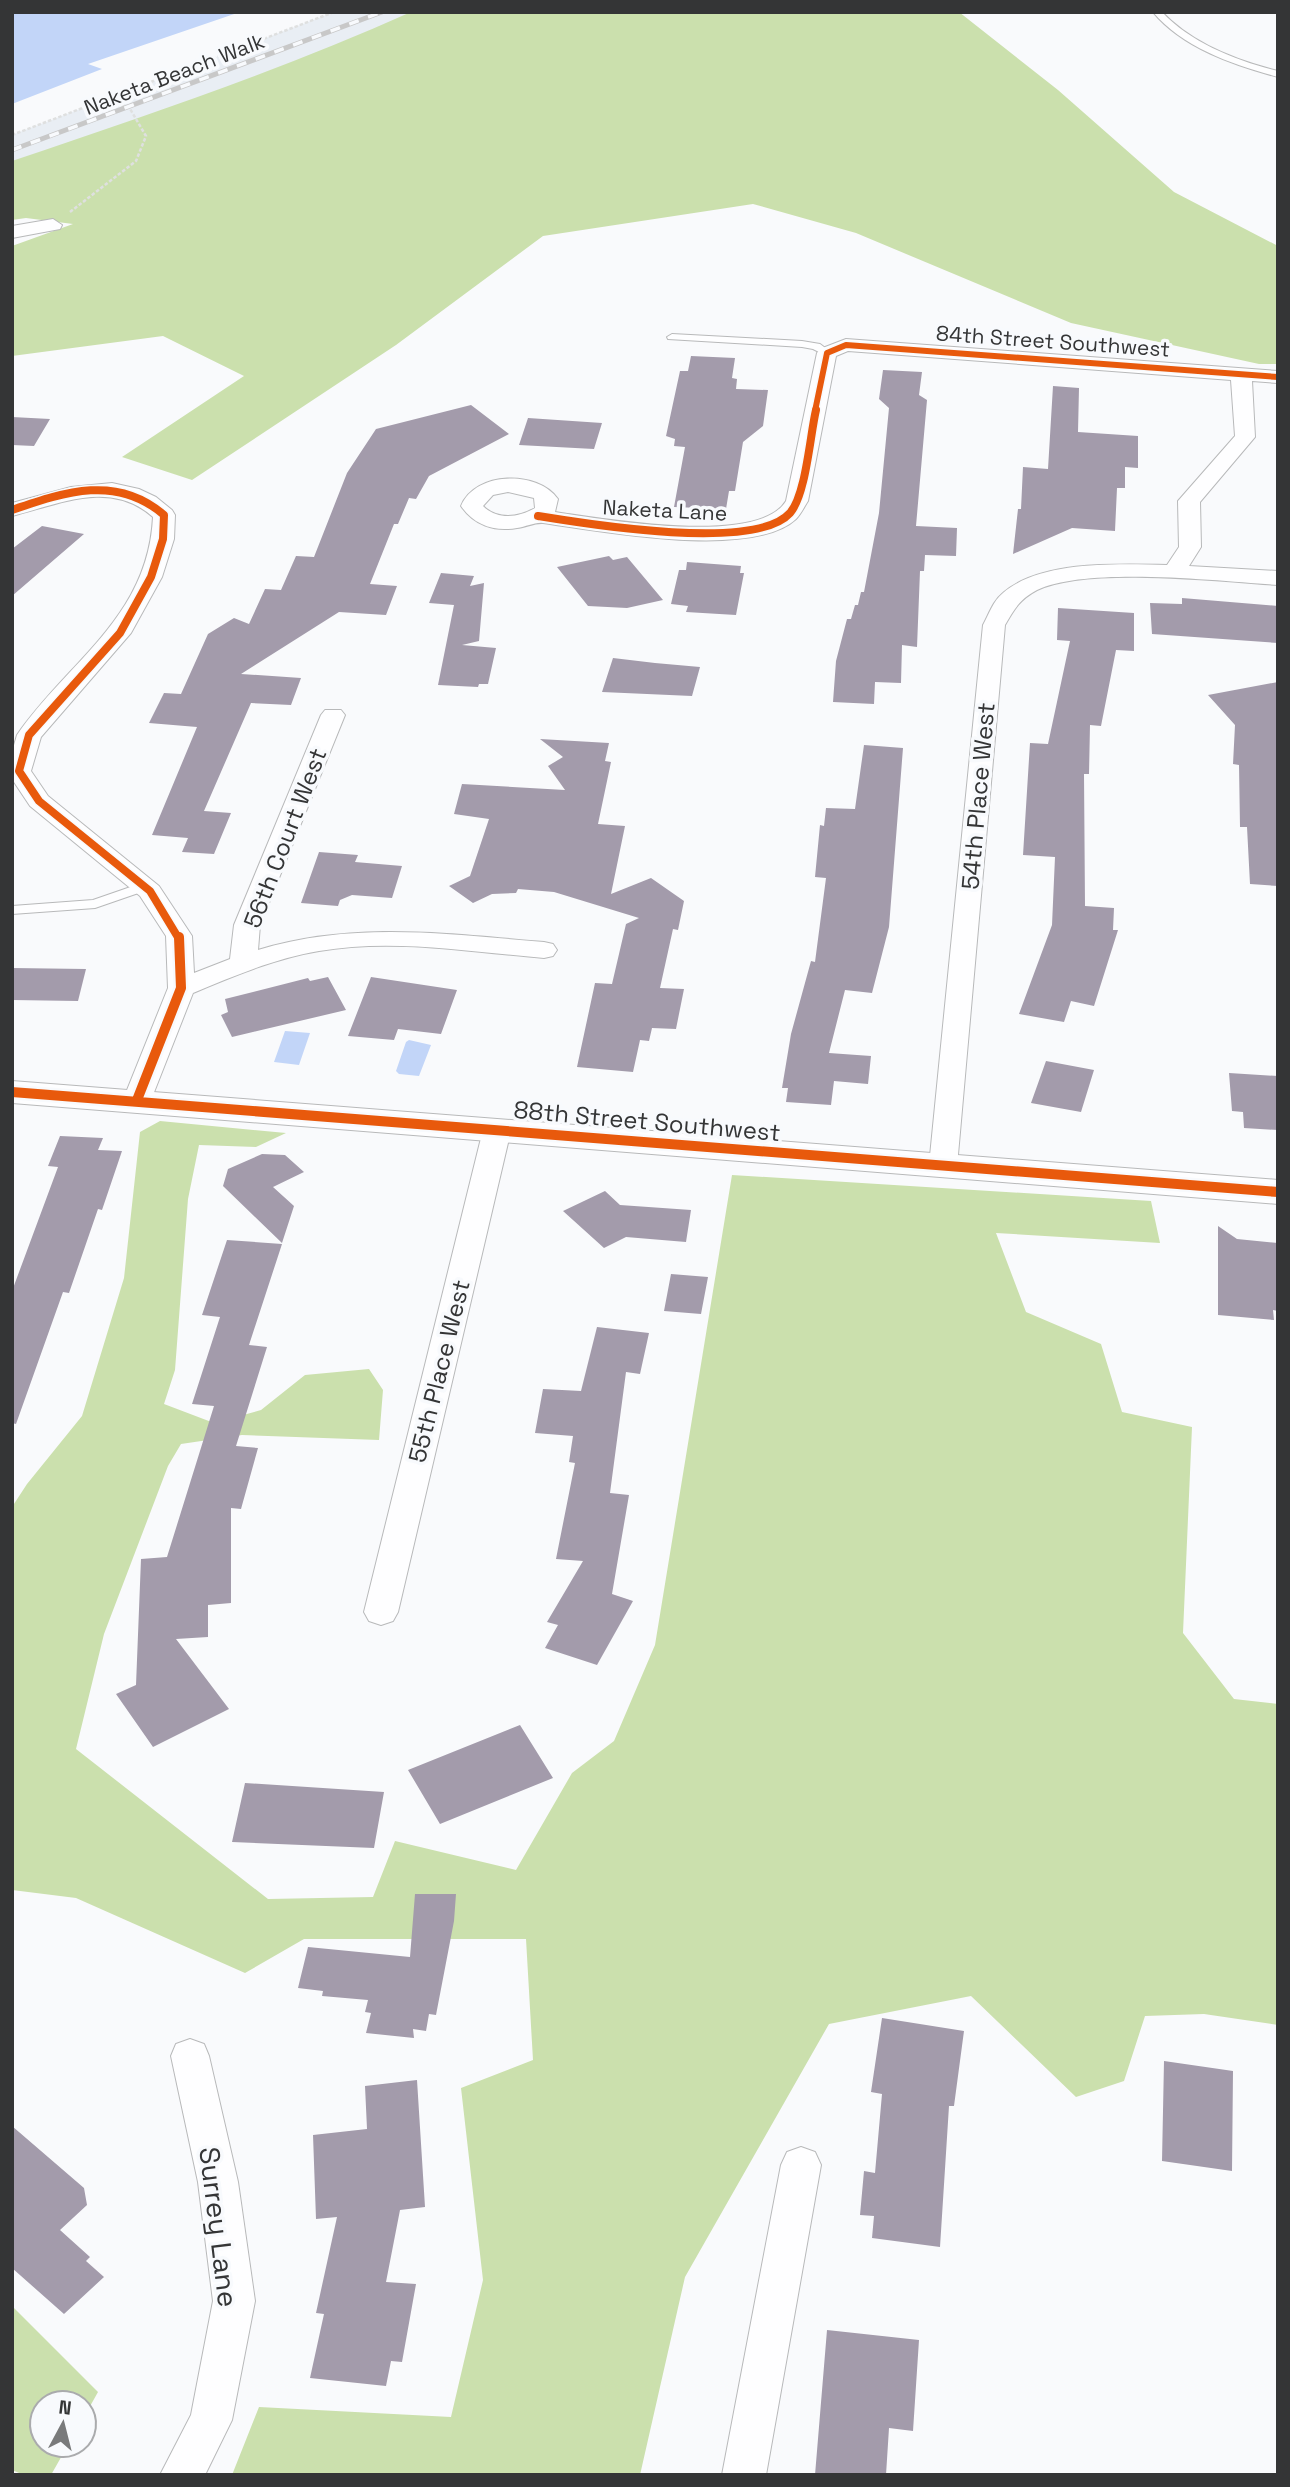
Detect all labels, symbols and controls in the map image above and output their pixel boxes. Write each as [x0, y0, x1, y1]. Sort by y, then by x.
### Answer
street label: Naketa Beach Walk [80, 27, 268, 121]
street label: 84th Street Southwest [935, 319, 1171, 363]
street label: Naketa Lane [602, 493, 728, 527]
street label: 54th Place West [954, 701, 1002, 891]
street label: 56th Court West [236, 744, 334, 932]
street label: 88th Street Southwest [512, 1094, 782, 1148]
street label: 55th Place West [401, 1276, 477, 1466]
street label: Surrey Lane [191, 2145, 247, 2309]
north arrow [28, 2389, 98, 2459]
text: N [57, 2394, 73, 2421]

